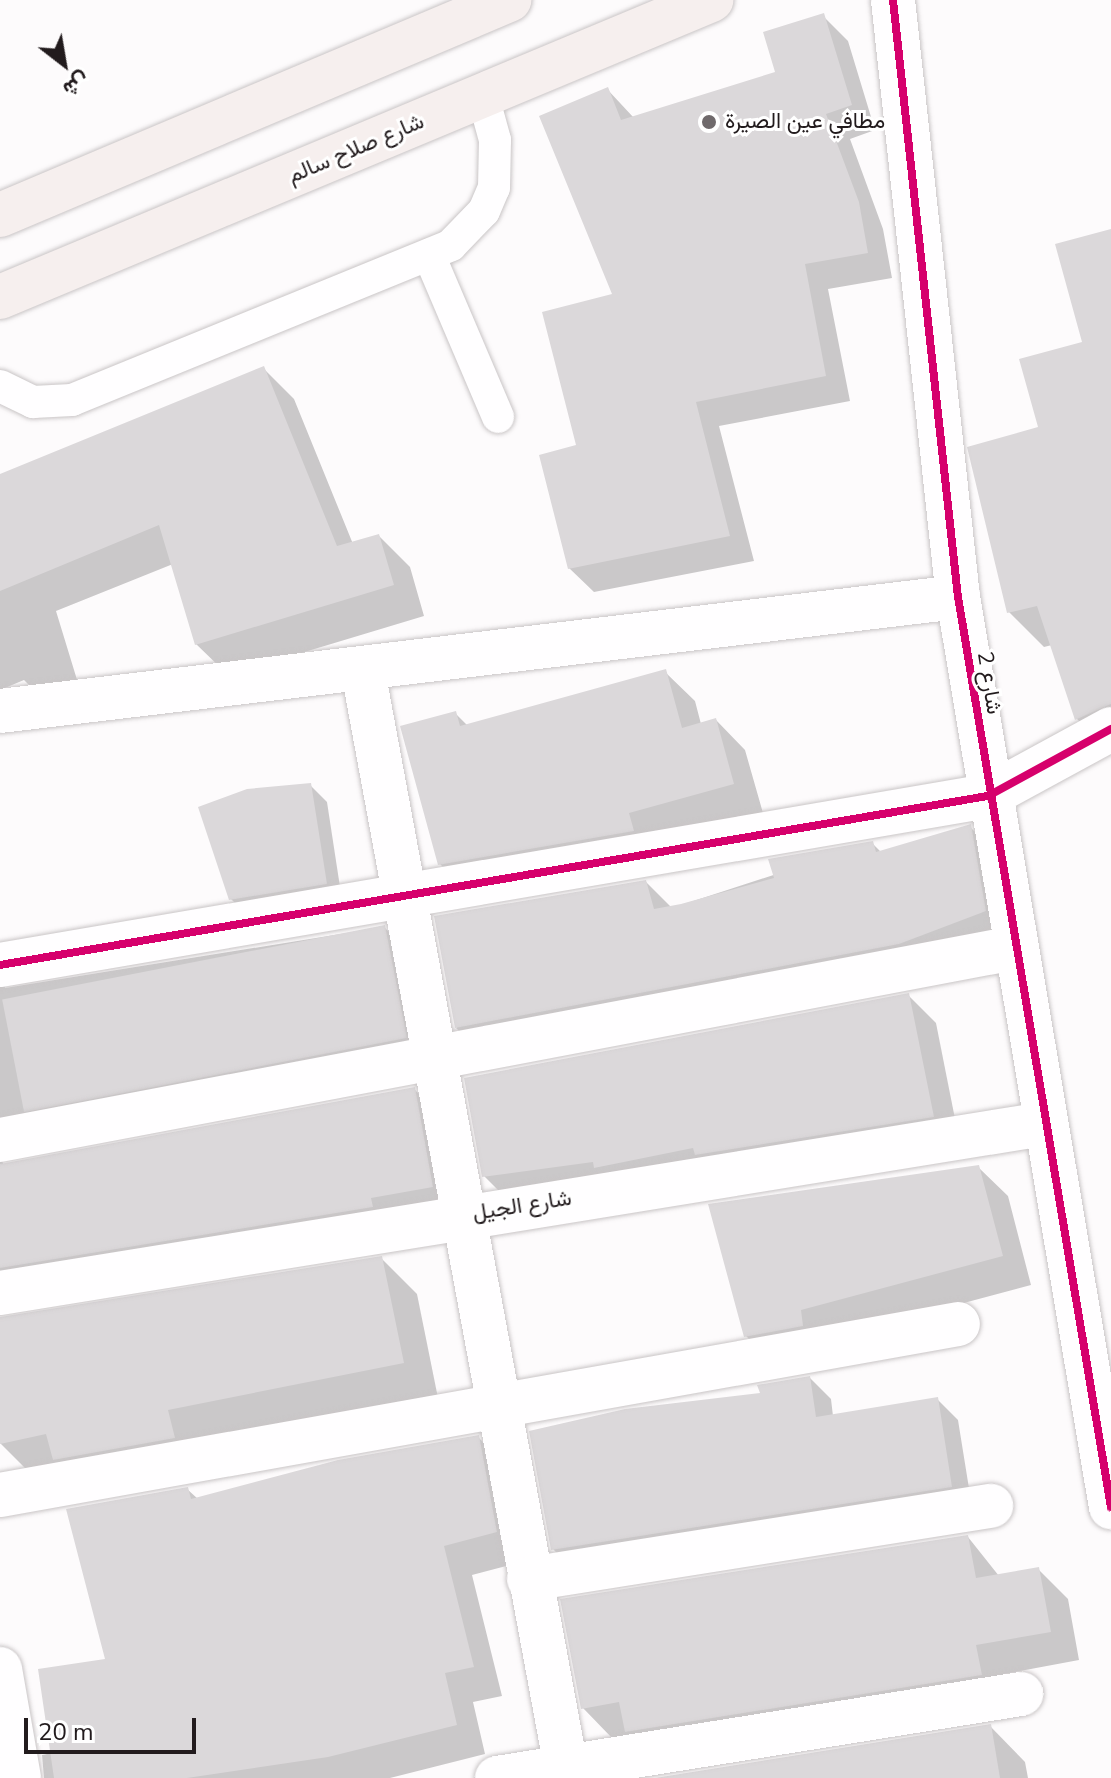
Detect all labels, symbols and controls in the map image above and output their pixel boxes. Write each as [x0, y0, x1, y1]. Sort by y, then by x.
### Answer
north arrow [24, 24, 104, 104]
text: ش [57, 65, 95, 104]
street label: شارع صلاح سالم [284, 108, 428, 190]
place label: مطافي عين الصيرة [725, 109, 885, 135]
marker: مطافي عين الصيرة [700, 113, 718, 131]
street label: شارع 2 [971, 650, 1007, 716]
street label: شارع الجيل [471, 1185, 573, 1227]
scale bar [28, 1702, 200, 1752]
text: 20 m [38, 1716, 94, 1748]

